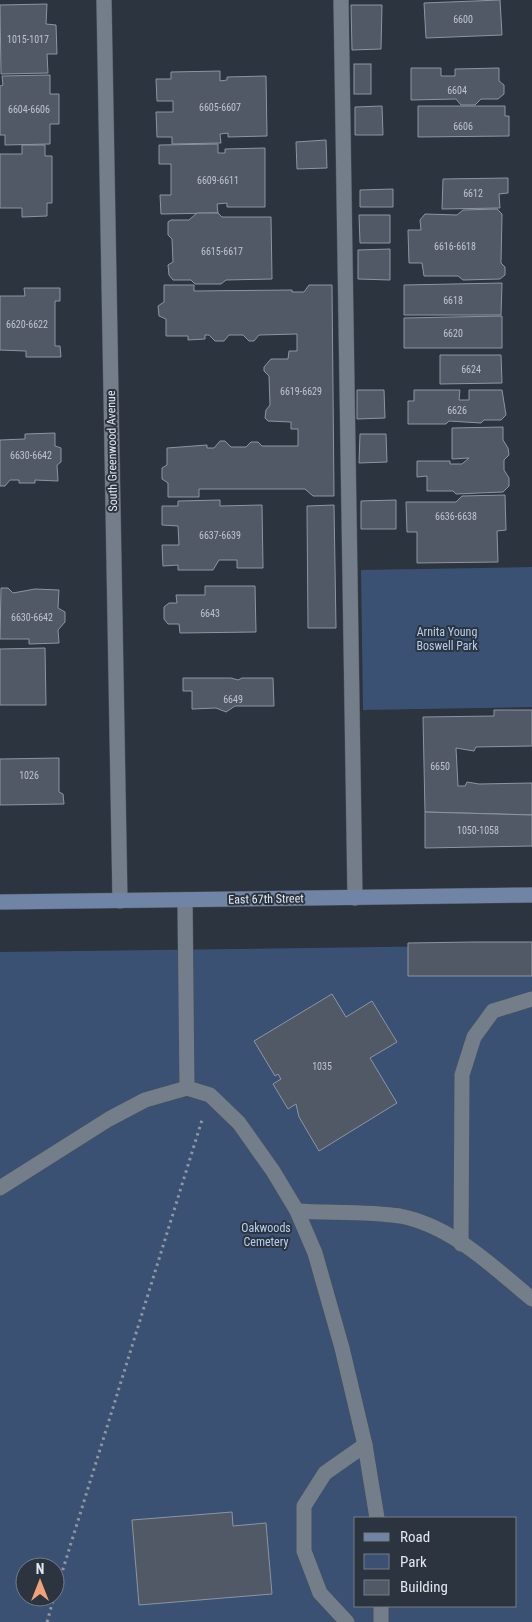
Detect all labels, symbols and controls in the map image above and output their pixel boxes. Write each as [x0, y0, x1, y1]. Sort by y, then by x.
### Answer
house number: 6600 [453, 14, 473, 25]
house number: 1015-1017 [7, 34, 49, 45]
house number: 6604 [447, 85, 467, 96]
house number: 6605-6607 [199, 102, 241, 113]
house number: 6604-6606 [8, 104, 50, 115]
house number: 6606 [453, 121, 473, 132]
house number: 6609-6611 [197, 175, 239, 186]
house number: 6612 [463, 188, 483, 199]
house number: 6616-6618 [434, 241, 476, 252]
house number: 6615-6617 [201, 246, 243, 257]
house number: 6618 [443, 295, 463, 306]
house number: 6620-6622 [6, 319, 48, 330]
house number: 6620 [443, 328, 463, 339]
house number: 6624 [461, 364, 481, 375]
house number: 6619-6629 [280, 386, 322, 397]
street label: South Greenwood Avenue [104, 390, 120, 512]
house number: 6626 [447, 405, 467, 416]
house number: 6630-6642 [10, 450, 52, 461]
house number: 6636-6638 [435, 511, 477, 522]
house number: 6637-6639 [199, 530, 241, 541]
house number: 6643 [200, 608, 220, 619]
house number: 6630-6642 [11, 612, 53, 623]
park label: Arnita Young Boswell Park [416, 625, 478, 653]
house number: 6649 [223, 694, 243, 705]
house number: 6650 [430, 761, 450, 772]
house number: 1026 [19, 770, 39, 781]
house number: 1050-1058 [457, 825, 499, 836]
street label: East 67th Street [228, 891, 304, 907]
house number: 1035 [312, 1061, 332, 1072]
park label: Oakwoods Cemetery [241, 1221, 291, 1249]
legend [354, 1517, 517, 1607]
text: Road [400, 1528, 430, 1546]
text: Park [400, 1553, 427, 1571]
north arrow [15, 1557, 65, 1607]
text: N [36, 1561, 44, 1577]
text: Building [400, 1578, 448, 1596]

